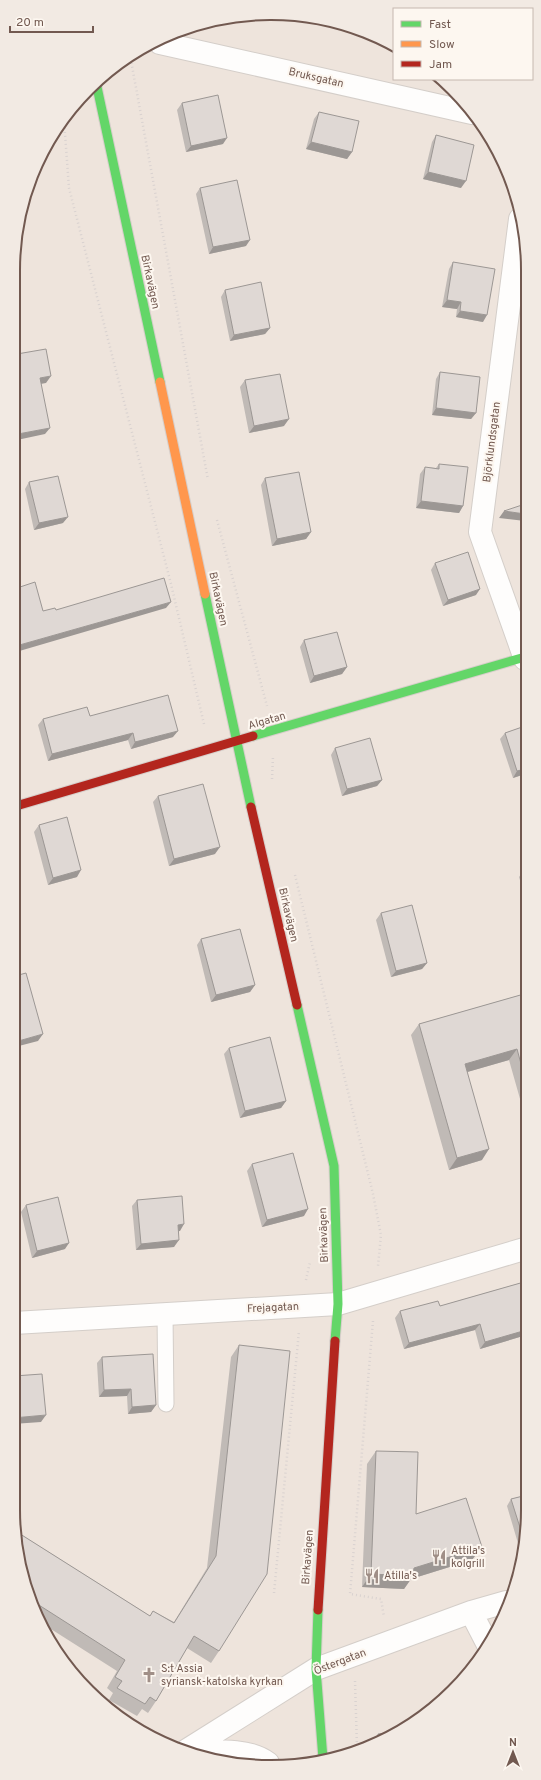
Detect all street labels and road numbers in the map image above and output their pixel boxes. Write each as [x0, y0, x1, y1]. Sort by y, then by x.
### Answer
street label: Bruksgatan [287, 65, 345, 91]
street label: Birkavägen [137, 254, 163, 310]
street label: Björklundsgatan [480, 401, 504, 483]
street label: Birkavägen [205, 571, 231, 627]
street label: Algatan [247, 709, 287, 733]
street label: Birkavägen [275, 887, 301, 943]
street label: Birkavägen [316, 1207, 332, 1263]
street label: Frejagatan [247, 1300, 299, 1316]
street label: Birkavägen [299, 1529, 317, 1585]
street label: Östergatan [311, 1645, 368, 1678]

